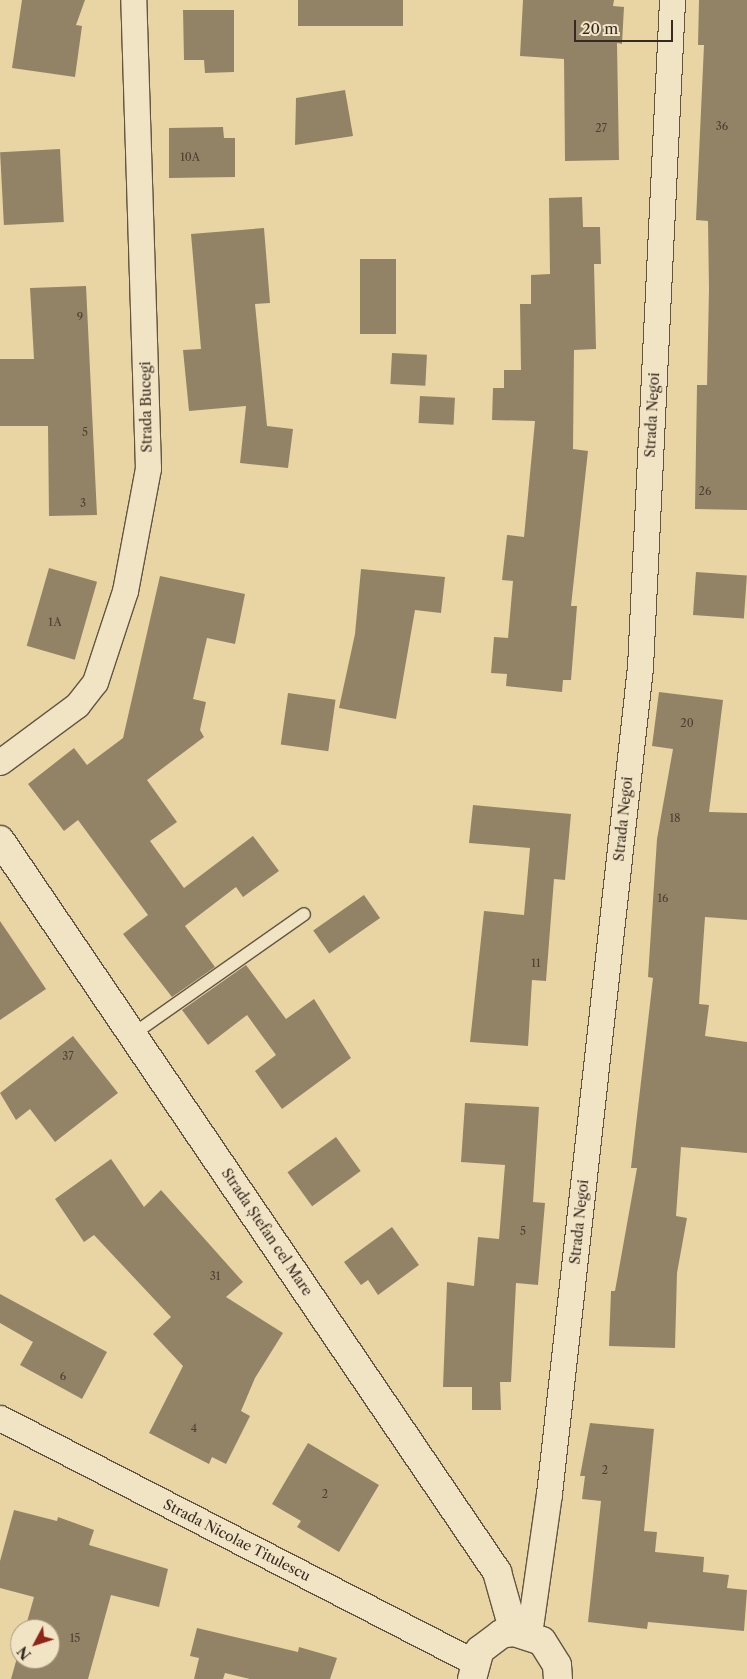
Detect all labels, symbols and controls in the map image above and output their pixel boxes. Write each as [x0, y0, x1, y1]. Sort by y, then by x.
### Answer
scale bar [577, 10, 676, 42]
text: 20 m [582, 19, 618, 38]
house number: 36 [716, 119, 728, 133]
house number: 27 [595, 121, 607, 135]
house number: 10A [180, 150, 200, 164]
house number: 9 [77, 310, 83, 324]
street label: Strada Bucegi [137, 361, 155, 453]
street label: Strada Negoi [641, 372, 663, 458]
house number: 5 [82, 425, 88, 439]
house number: 26 [699, 484, 711, 498]
house number: 3 [80, 496, 86, 510]
house number: 1A [48, 615, 62, 629]
house number: 20 [680, 716, 694, 730]
street label: Strada Negoi [610, 776, 636, 862]
house number: 18 [669, 811, 681, 825]
house number: 16 [657, 891, 669, 905]
house number: 11 [531, 956, 541, 970]
house number: 37 [62, 1049, 74, 1063]
street label: Strada Ștefan cel Mare [218, 1165, 316, 1299]
street label: Strada Negoi [566, 1179, 592, 1265]
house number: 5 [520, 1224, 526, 1238]
house number: 31 [210, 1269, 220, 1283]
house number: 6 [60, 1369, 66, 1383]
house number: 4 [191, 1421, 197, 1435]
house number: 2 [602, 1463, 608, 1477]
house number: 2 [322, 1487, 328, 1501]
street label: Strada Nicolae Titulescu [161, 1495, 313, 1585]
north arrow [10, 1619, 60, 1669]
house number: 15 [70, 1631, 80, 1645]
text: N [13, 1643, 35, 1663]

